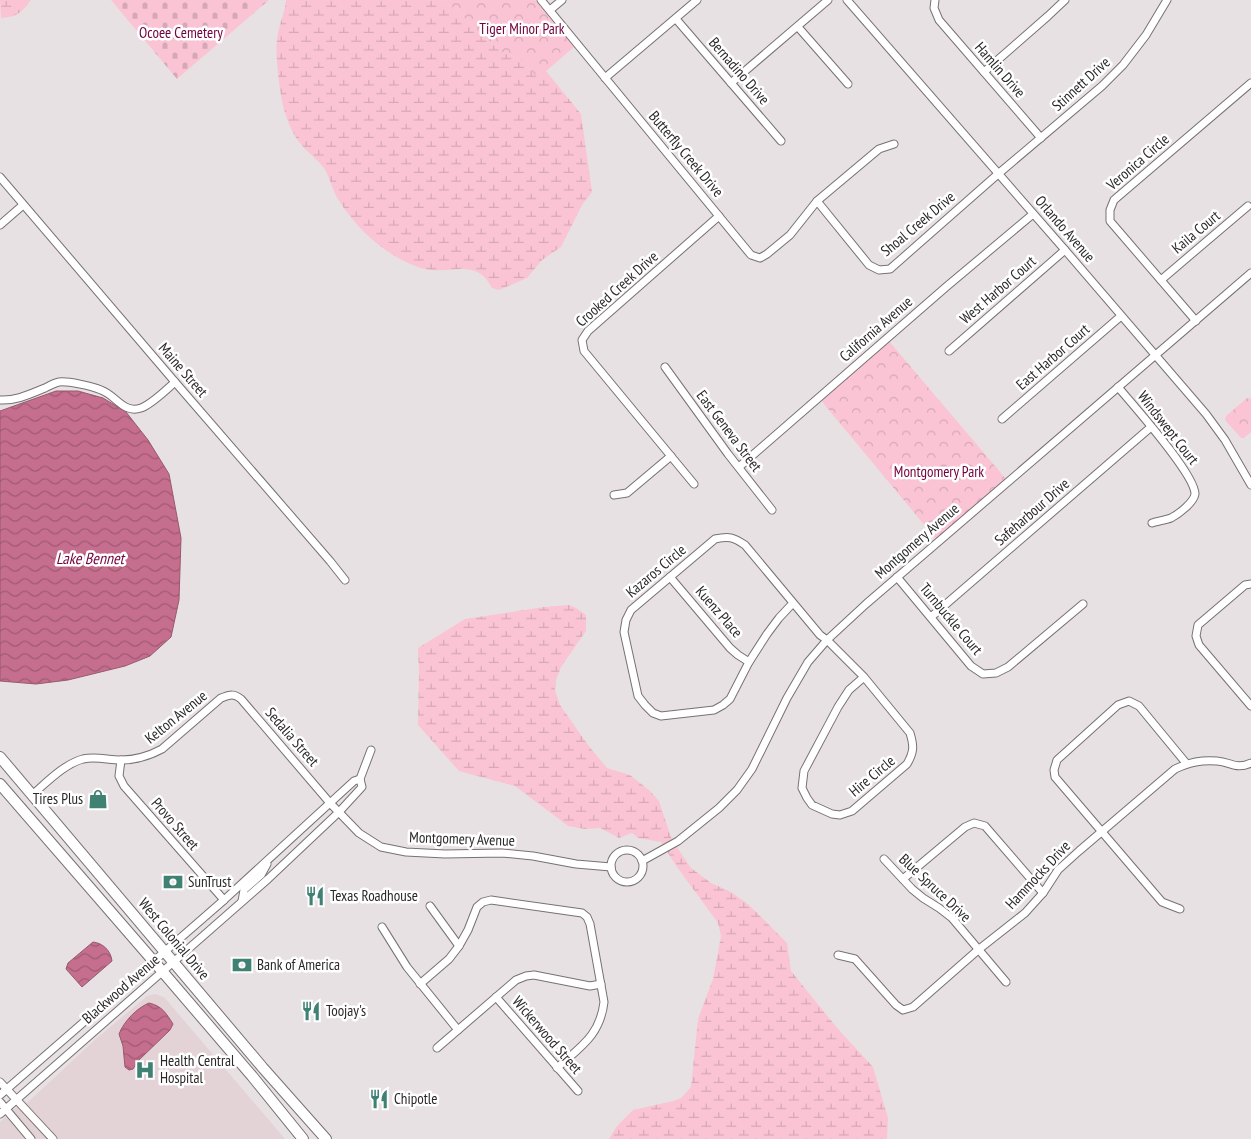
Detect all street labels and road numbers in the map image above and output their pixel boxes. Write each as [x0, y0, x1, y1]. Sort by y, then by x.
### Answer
street label: Bernadino Drive [705, 33, 774, 108]
street label: Hamlin Drive [971, 38, 1030, 101]
street label: Stinnett Drive [1048, 53, 1114, 115]
street label: Butterfly Creek Drive [645, 107, 728, 201]
street label: Veronica Circle [1102, 129, 1173, 195]
street label: Shoal Creek Drive [877, 187, 959, 260]
street label: Orlando Avenue [1031, 191, 1099, 266]
street label: Kaila Court [1168, 206, 1224, 257]
street label: Crooked Creek Drive [572, 247, 662, 331]
street label: West Harbor Court [956, 251, 1040, 328]
street label: California Avenue [835, 292, 916, 365]
street label: East Harbor Court [1012, 320, 1093, 394]
street label: Maine Street [155, 339, 212, 401]
street label: East Geneva Street [693, 386, 766, 475]
street label: Windswept Court [1134, 387, 1203, 468]
street label: Safeharbour Drive [990, 474, 1073, 549]
street label: Montgomery Avenue [871, 499, 963, 582]
street label: Kazaros Circle [622, 540, 690, 601]
street label: Turnbuckle Court [916, 579, 987, 658]
street label: Kuenz Place [692, 582, 747, 641]
street label: Kelton Avenue [141, 686, 211, 747]
street label: Sedalia Street [262, 703, 323, 770]
street label: Hire Circle [845, 751, 898, 800]
street label: Provo Street [147, 794, 203, 854]
street label: Montgomery Avenue [409, 827, 515, 850]
street label: Hammocks Drive [1001, 836, 1074, 913]
street label: Blue Spruce Drive [895, 849, 975, 926]
street label: West Colonial Drive [135, 894, 214, 983]
street label: Blackwood Avenue [78, 950, 163, 1027]
street label: Wickerwood Street [508, 992, 586, 1078]

